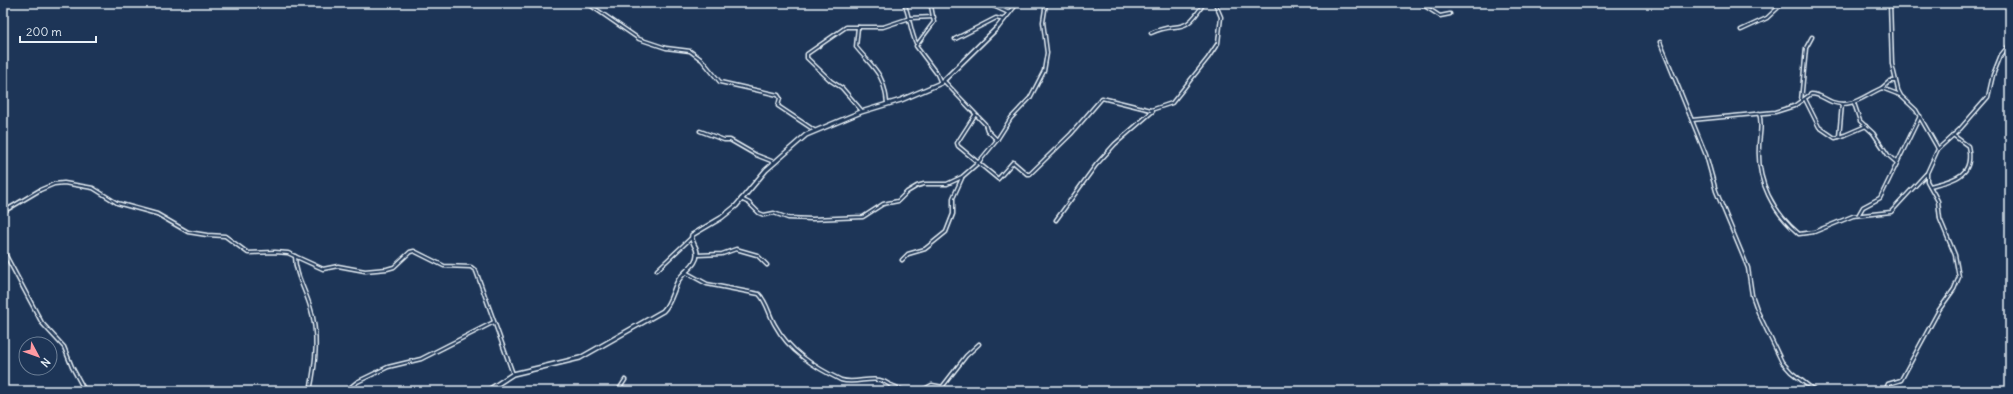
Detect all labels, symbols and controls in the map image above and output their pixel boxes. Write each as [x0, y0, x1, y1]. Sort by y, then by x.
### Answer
scale bar [20, 18, 96, 44]
text: 200 m [26, 24, 62, 39]
north arrow [18, 336, 58, 376]
text: N [38, 355, 53, 370]

